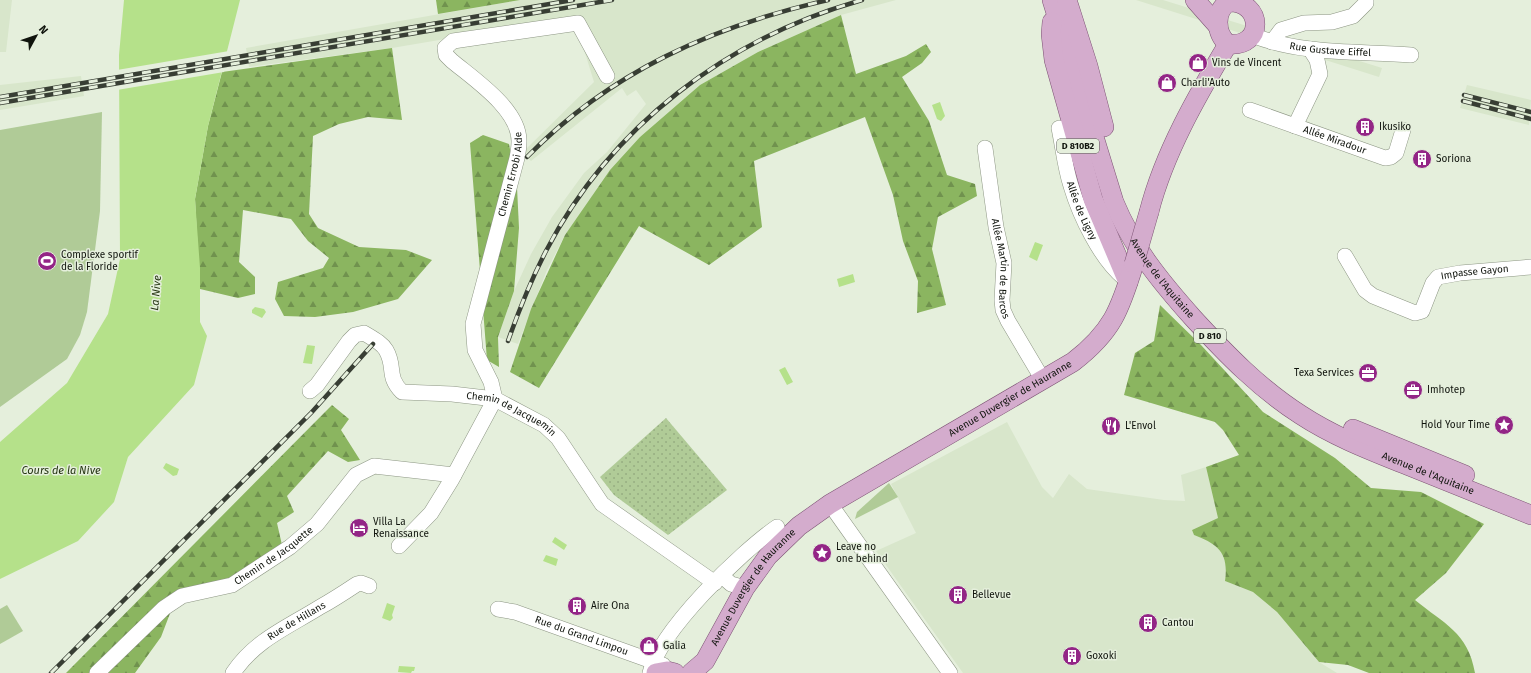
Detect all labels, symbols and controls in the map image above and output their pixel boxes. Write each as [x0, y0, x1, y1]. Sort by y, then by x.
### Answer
north arrow [16, 16, 56, 56]
text: N [36, 23, 51, 37]
street label: Rue Gustave Eiffel [1288, 40, 1371, 59]
shop icon: Vins de Vincent [1187, 52, 1209, 74]
place label: Vins de Vincent [1212, 57, 1282, 69]
shop icon: Charli'Auto [1156, 72, 1178, 94]
place label: Charli'Auto [1181, 77, 1230, 89]
building icon: Ikusiko [1354, 116, 1376, 138]
place label: Ikusiko [1379, 121, 1411, 133]
street label: Allée Miradour [1302, 123, 1368, 157]
street label: Chemin Errobi Alde [496, 131, 525, 218]
road number: D 810B2 [1057, 139, 1099, 153]
building icon: Soriona [1411, 148, 1433, 170]
place label: Soriona [1436, 153, 1471, 165]
street label: Allée de Ligny [1064, 180, 1099, 242]
street label: Allée Martin de Barcos [989, 218, 1012, 321]
street label: Avenue de l'Aquitaine [1127, 236, 1197, 321]
place label: Complexe sportif de la Floride [61, 249, 139, 273]
sports icon: Complexe sportif de la Floride [36, 250, 58, 272]
street label: Impasse Gayon [1440, 263, 1509, 282]
water label: La Nive [148, 274, 164, 311]
road number: D 810 [1194, 329, 1226, 343]
street label: Avenue Duvergier de Hauranne [947, 358, 1074, 439]
office icon: Texa Services [1357, 362, 1379, 384]
place label: Texa Services [1294, 367, 1354, 379]
office icon: Imhotep [1402, 379, 1424, 401]
place label: Imhotep [1427, 384, 1465, 396]
street label: Chemin de Jacquemin [466, 390, 558, 439]
place icon: Hold Your Time [1493, 414, 1515, 436]
restaurant icon: L'Envol [1100, 415, 1122, 437]
place label: Hold Your Time [1421, 419, 1490, 431]
place label: L'Envol [1125, 420, 1156, 432]
street label: Avenue de l'Aquitaine [1380, 450, 1476, 497]
water label: Cours de la Nive [21, 464, 101, 477]
place label: Villa La Renaissance [373, 516, 429, 540]
hotel icon: Villa La Renaissance [348, 517, 370, 539]
street label: Chemin de Jacquette [232, 524, 315, 588]
street label: Avenue Duvergier de Hauranne [709, 527, 798, 648]
place label: Leave no one behind [836, 541, 888, 565]
place icon: Leave no one behind [811, 542, 833, 564]
building icon: Bellevue [947, 584, 969, 606]
place label: Bellevue [972, 589, 1011, 601]
building icon: Aire Ona [566, 595, 588, 617]
street label: Rue de Hillans [265, 599, 328, 643]
place label: Aire Ona [591, 600, 629, 612]
building icon: Cantou [1137, 612, 1159, 634]
street label: Rue du Grand Limpou [533, 614, 630, 658]
place label: Cantou [1162, 617, 1194, 629]
shop icon: Galia [638, 635, 660, 657]
place label: Galia [663, 640, 686, 652]
building icon: Goxoki [1061, 645, 1083, 667]
place label: Goxoki [1086, 650, 1117, 662]

